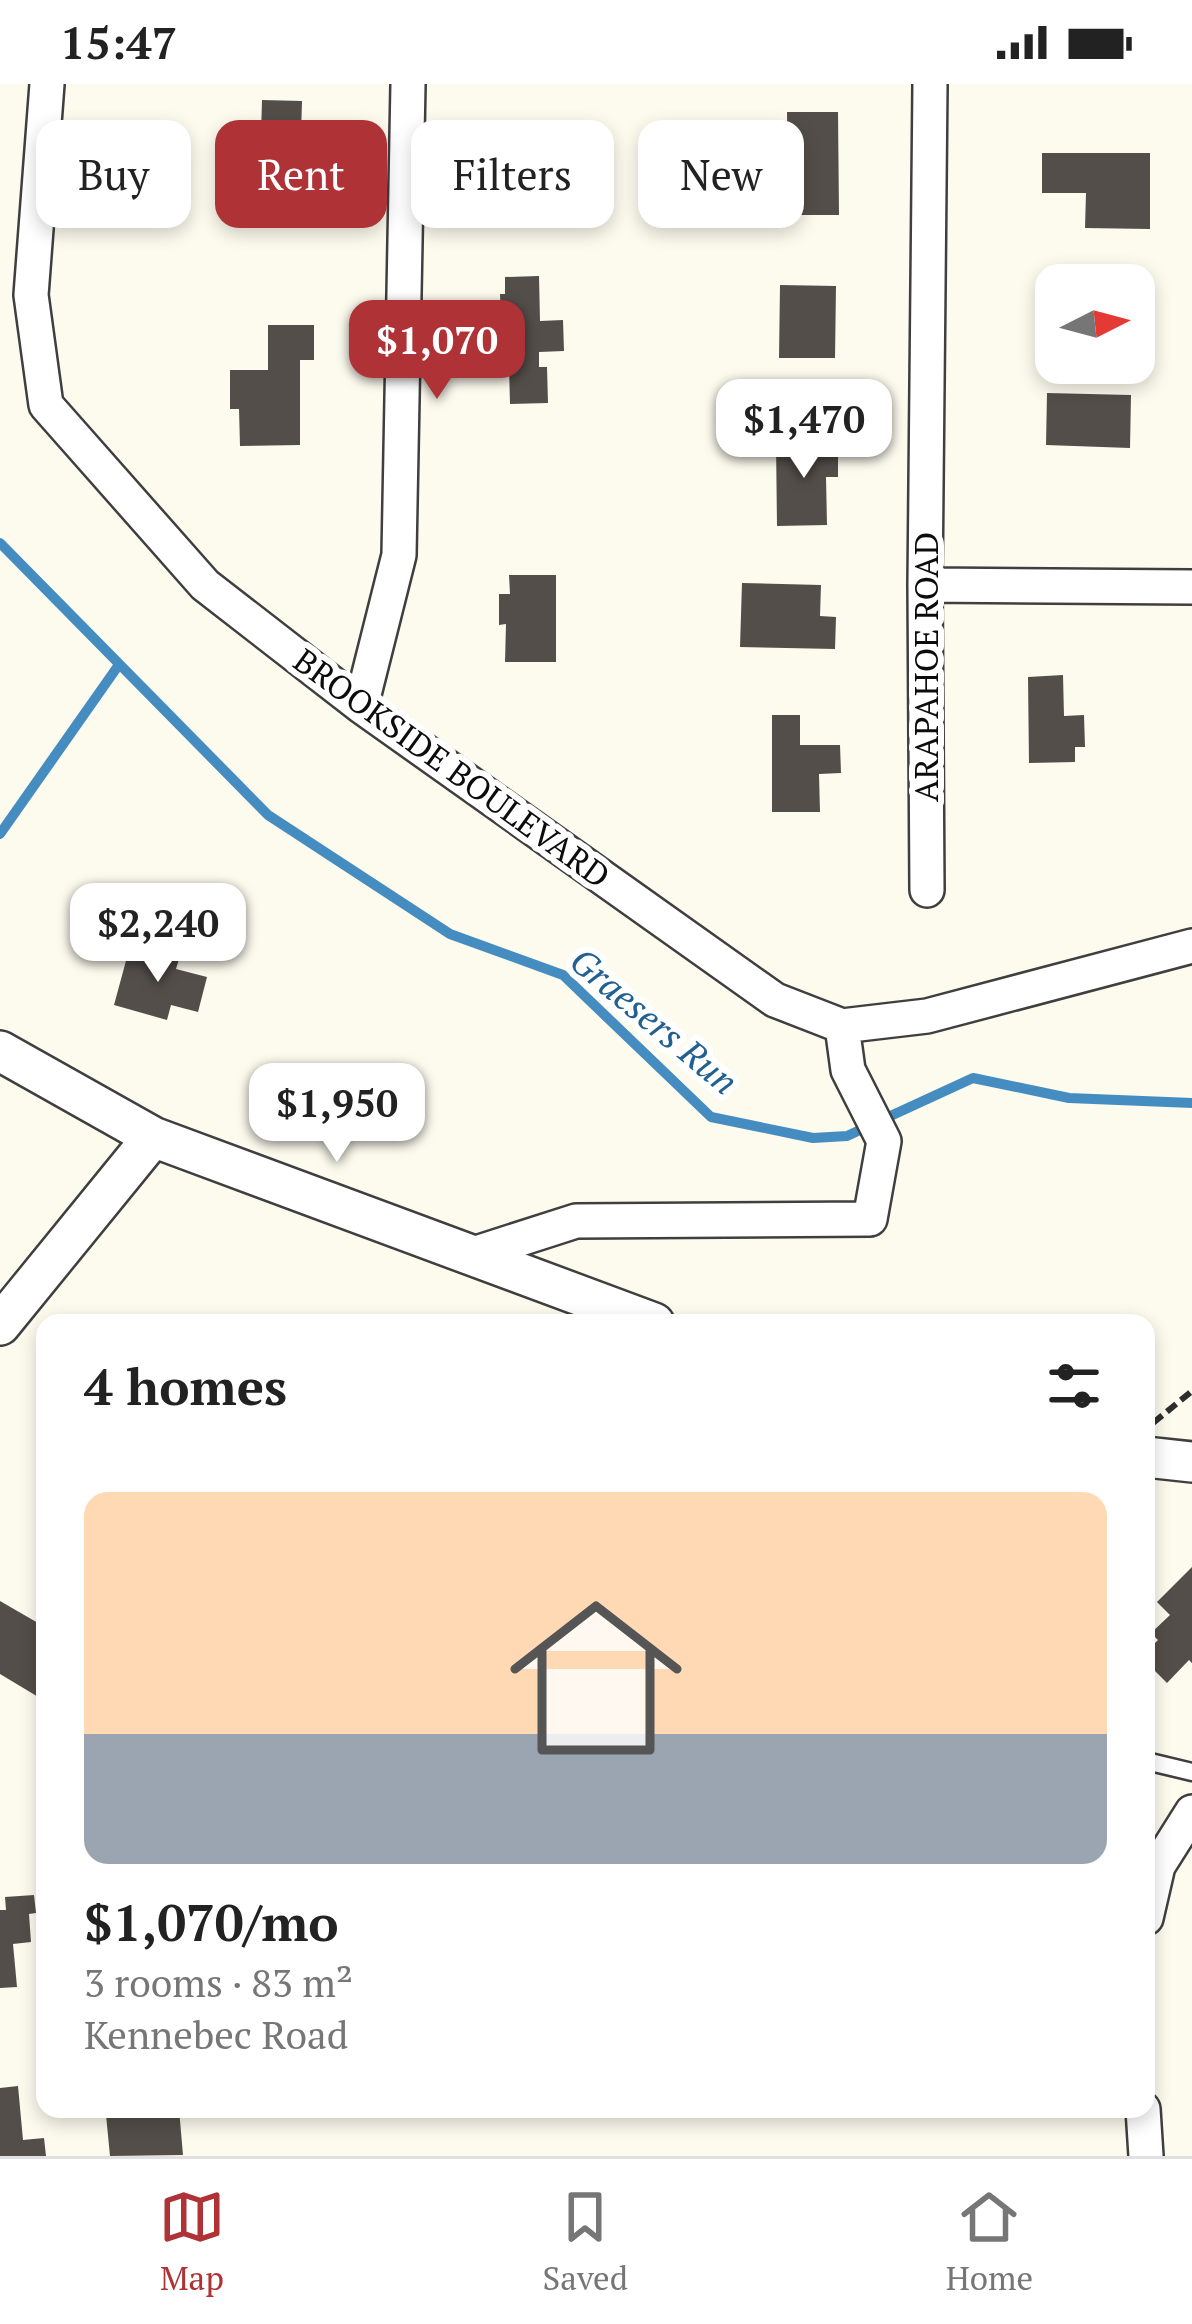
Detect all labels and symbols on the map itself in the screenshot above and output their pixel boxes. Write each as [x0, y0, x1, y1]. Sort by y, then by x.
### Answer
north arrow [1035, 264, 1155, 384]
pin: $1,070 [339, 300, 535, 402]
pin: $1,470 [706, 379, 902, 481]
street label: ARAPAHOE ROAD [904, 532, 947, 802]
street label: BROOKSIDE BOULEVARD [286, 638, 619, 897]
pin: $2,240 [60, 883, 256, 985]
water label: Graesers Run [561, 937, 748, 1104]
pin: $1,950 [239, 1063, 435, 1165]

